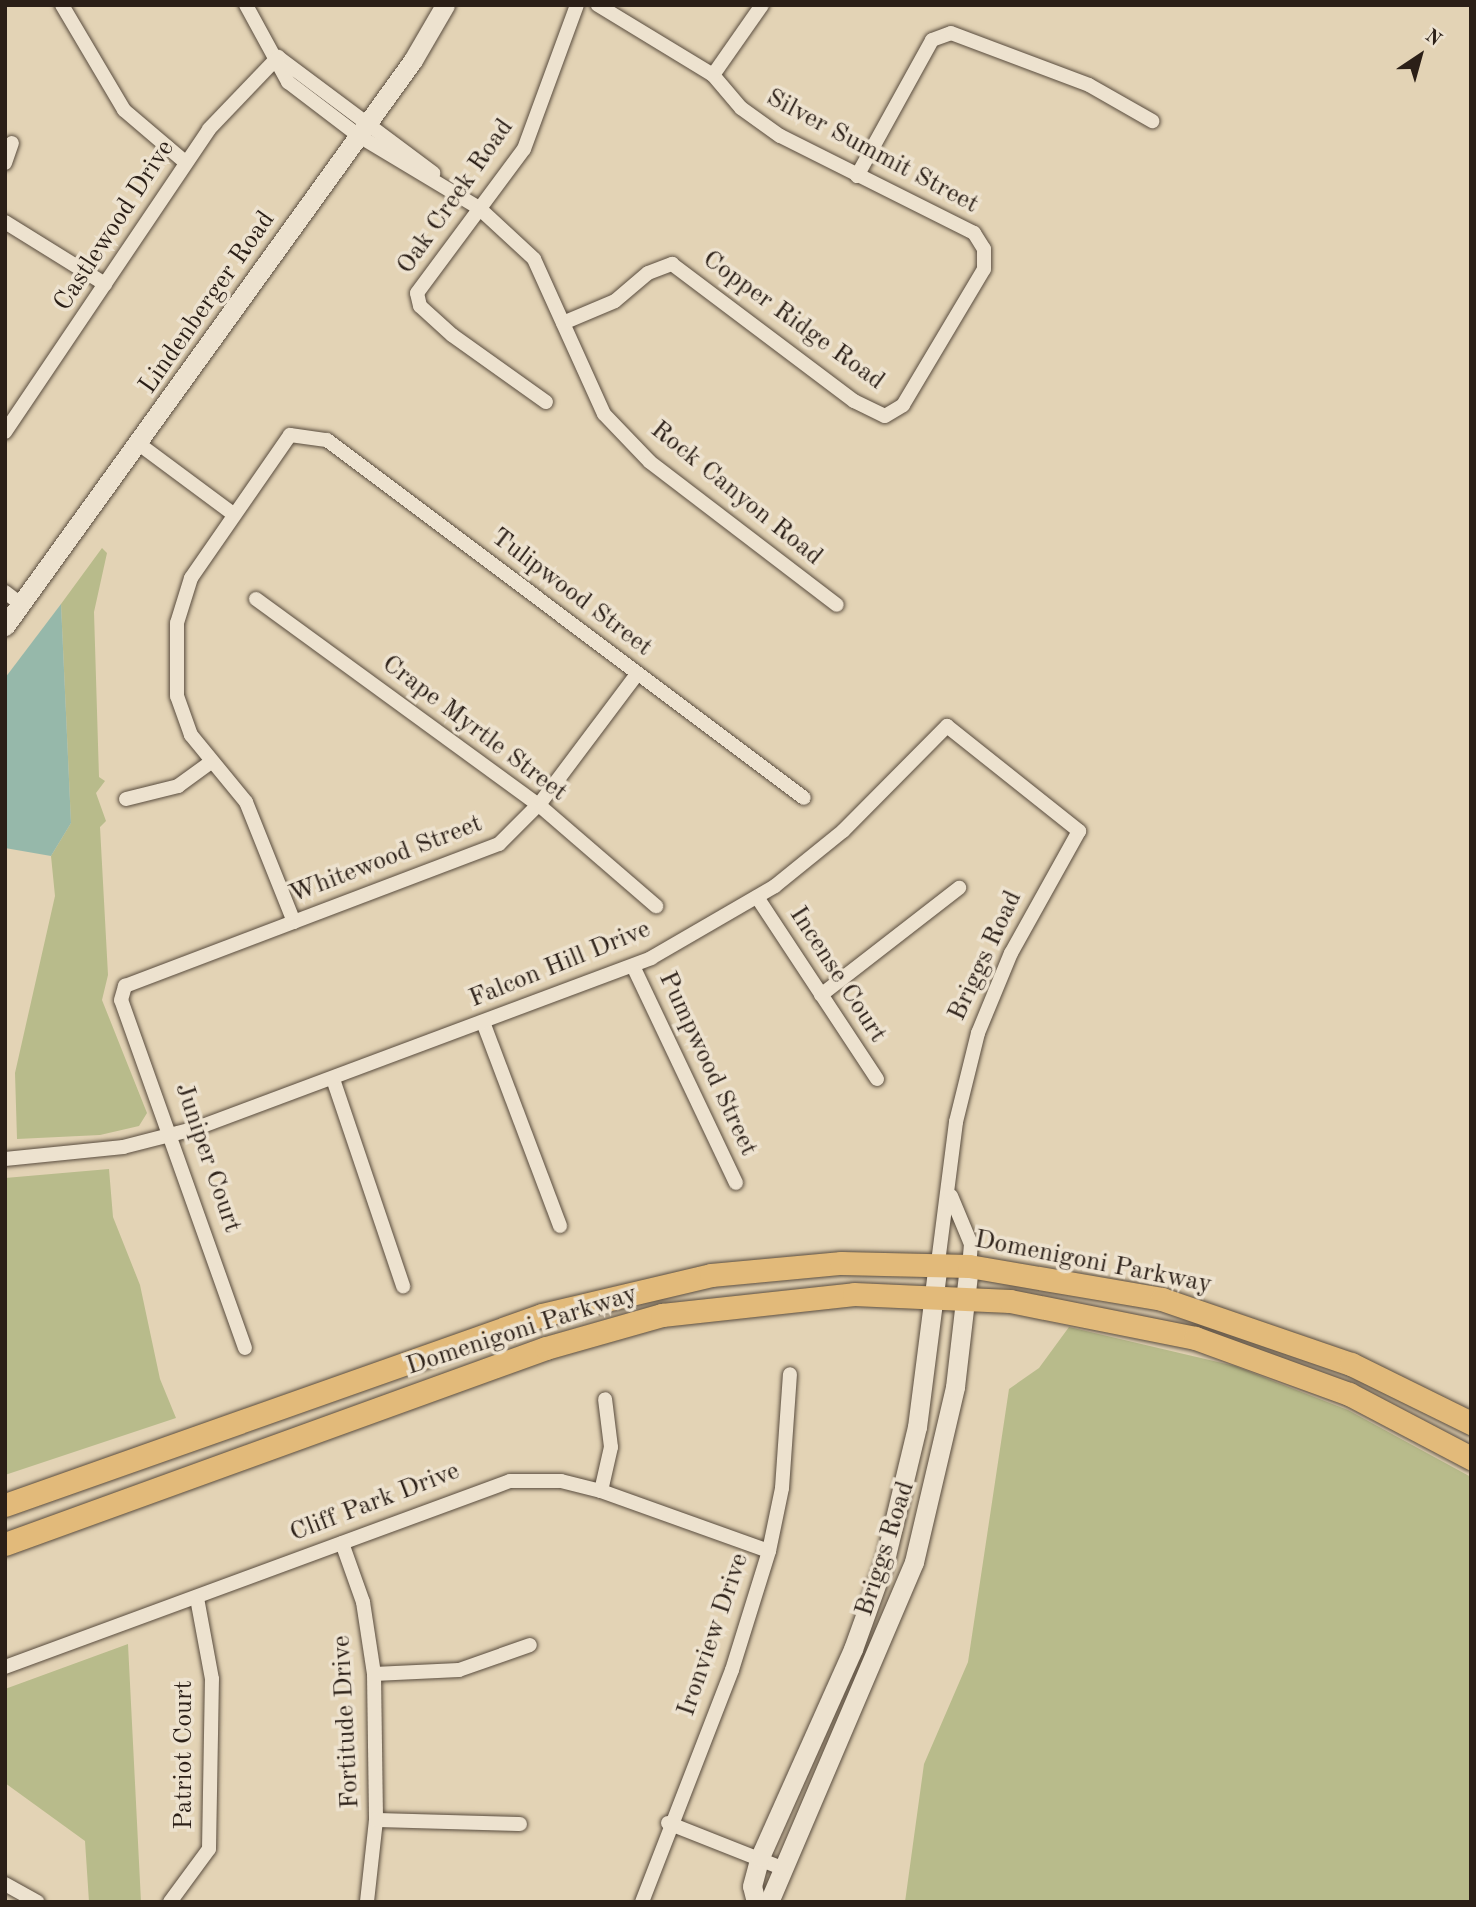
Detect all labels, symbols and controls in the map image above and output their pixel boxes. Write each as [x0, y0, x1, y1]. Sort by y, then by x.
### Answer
north arrow [1385, 21, 1455, 91]
text: N [1421, 27, 1444, 51]
street label: Silver Summit Street [760, 83, 984, 221]
street label: Oak Creek Road [391, 113, 521, 281]
street label: Castlewood Drive [48, 135, 182, 317]
street label: Lindenberger Road [133, 206, 283, 400]
street label: Copper Ridge Road [696, 244, 890, 398]
street label: Rock Canyon Road [644, 415, 828, 573]
street label: Tulipwood Street [484, 522, 658, 664]
street label: Crape Myrtle Street [375, 649, 573, 809]
street label: Whitewood Street [285, 809, 487, 911]
street label: Briggs Road [942, 886, 1030, 1026]
street label: Incense Court [781, 901, 893, 1049]
street label: Falcon Hill Drive [465, 914, 655, 1016]
street label: Pumpwood Street [651, 967, 763, 1161]
street label: Juniper Court [167, 1079, 247, 1237]
street label: Domenigoni Parkway [972, 1225, 1214, 1301]
street label: Domenigoni Parkway [402, 1279, 642, 1383]
street label: Cliff Park Drive [286, 1456, 464, 1550]
street label: Briggs Road [850, 1478, 922, 1620]
street label: Ironview Drive [671, 1549, 757, 1721]
street label: Fortitude Drive [327, 1634, 367, 1810]
street label: Patriot Court [169, 1680, 201, 1830]

